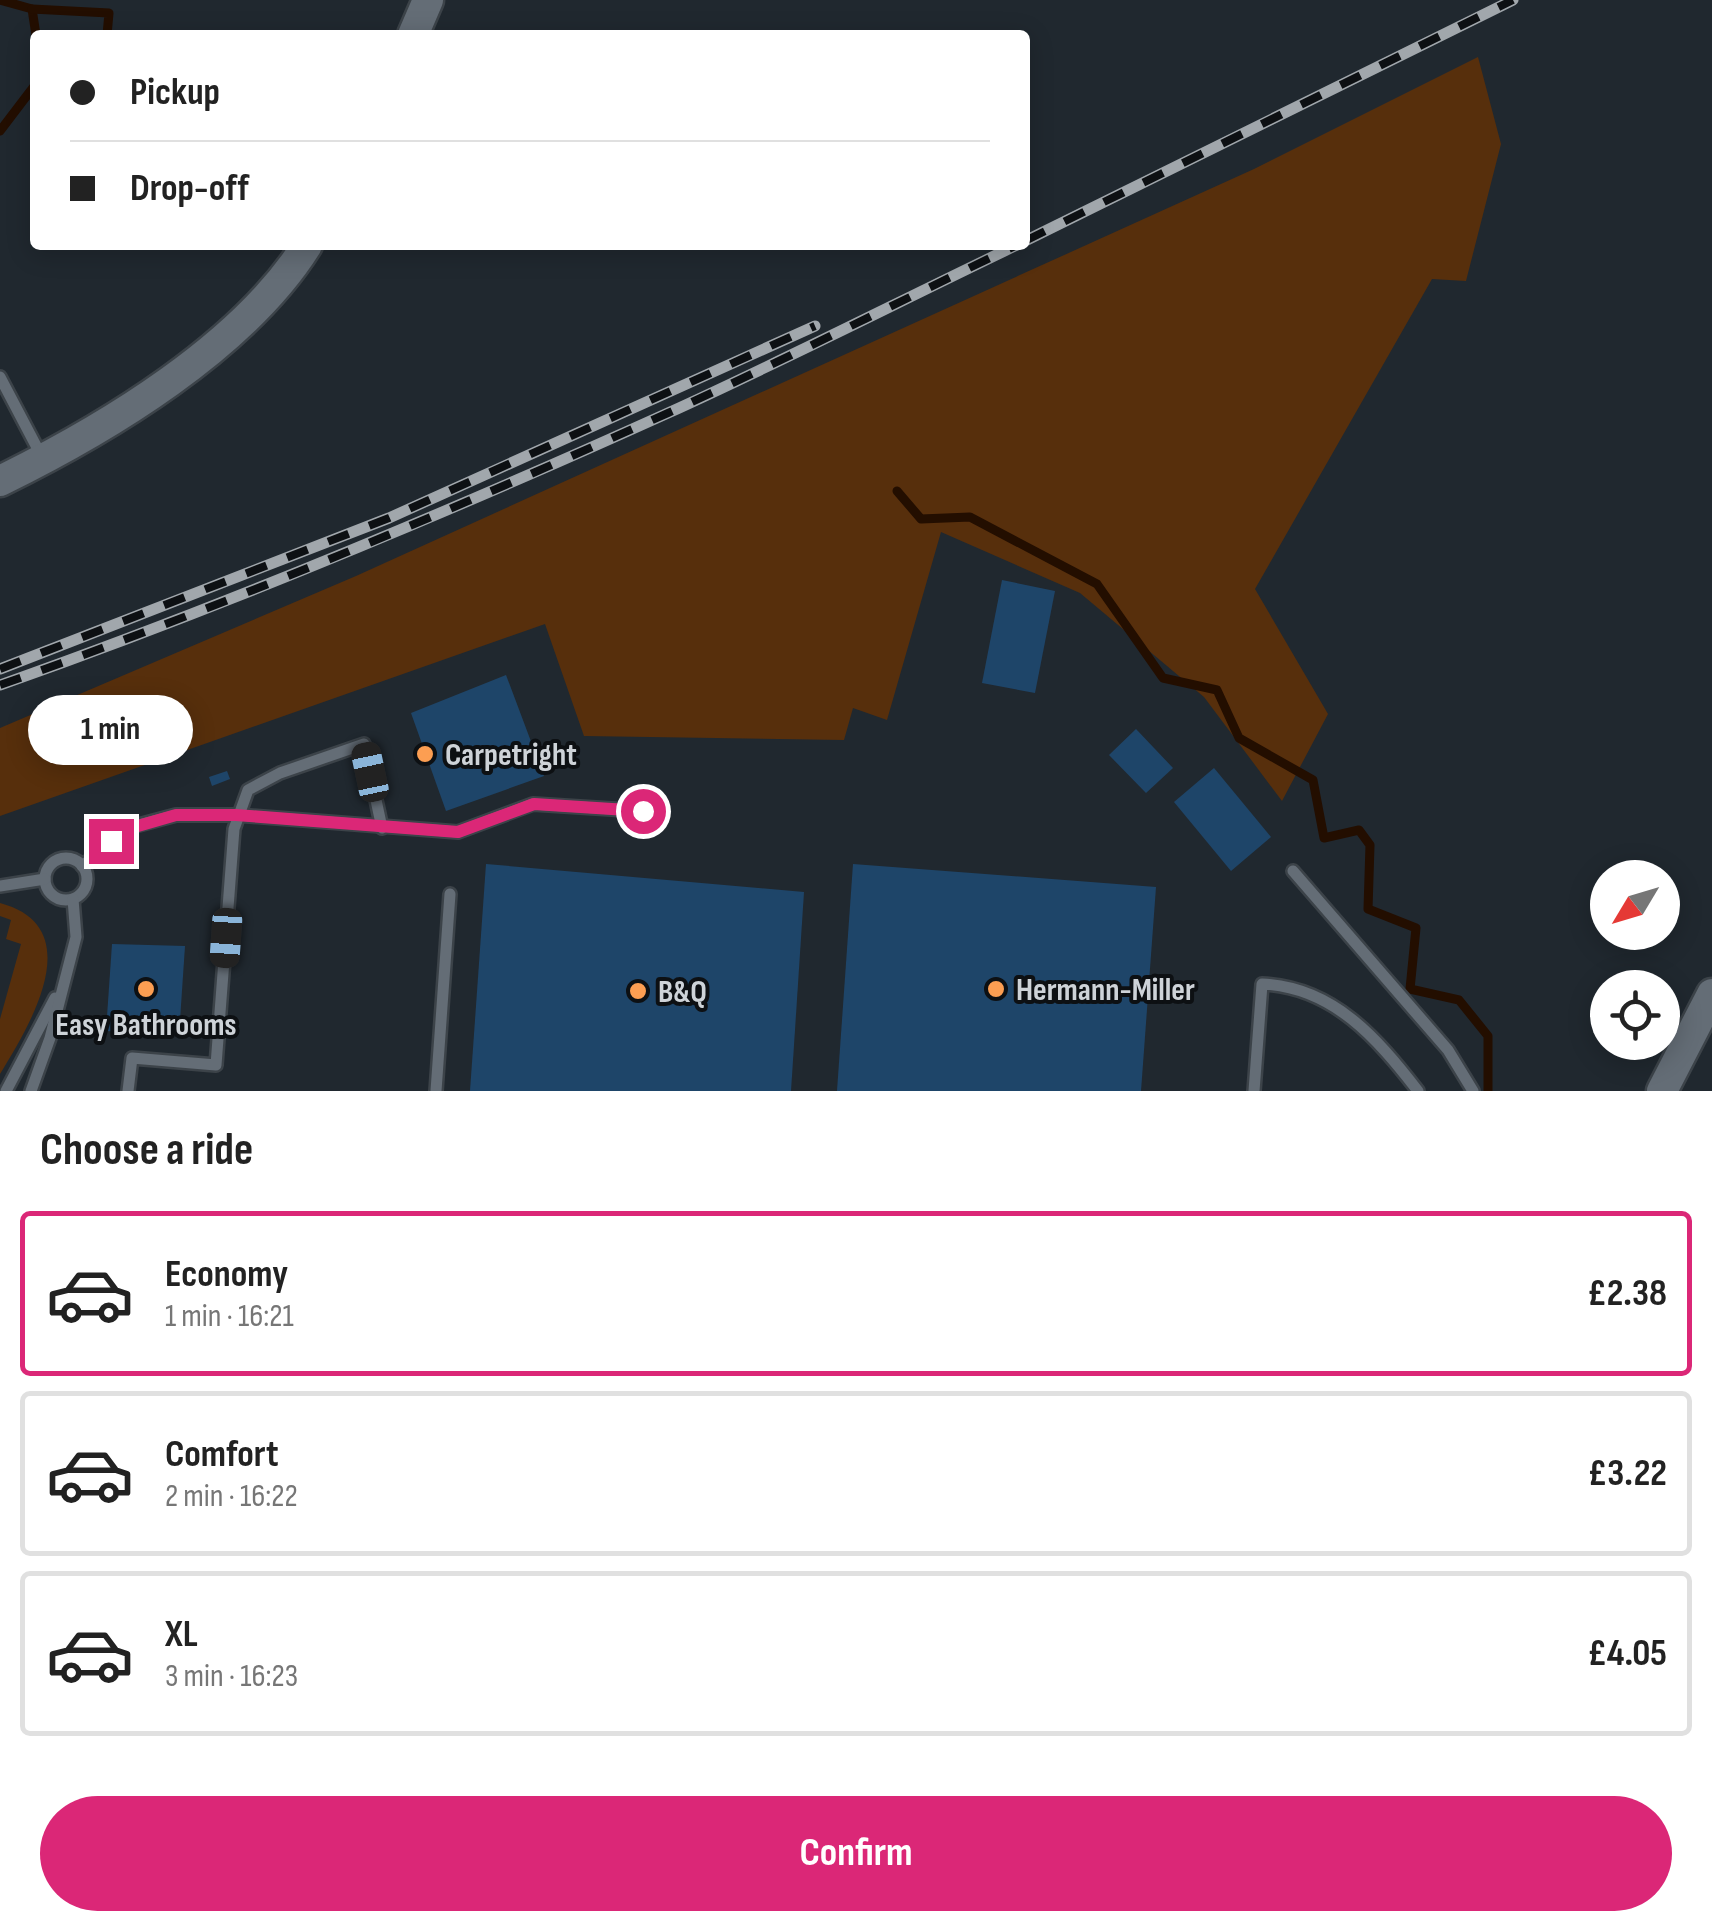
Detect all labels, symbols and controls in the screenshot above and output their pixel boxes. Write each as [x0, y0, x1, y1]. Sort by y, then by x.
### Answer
text: Pickup [130, 70, 220, 115]
text: Drop-off [130, 166, 249, 211]
callout: 1 min [28, 696, 194, 766]
text: 1 min [81, 710, 140, 749]
place label: Carpetright [445, 736, 577, 775]
car [349, 740, 391, 804]
marker: Carpetright [414, 743, 436, 765]
route start [621, 789, 666, 834]
route end [89, 819, 134, 864]
north arrow [1590, 860, 1680, 950]
map controls [1590, 860, 1680, 1060]
car [209, 907, 243, 969]
button: locate [1590, 970, 1680, 1060]
place label: Hermann-Miller [1016, 971, 1195, 1010]
place label: B&Q [658, 973, 707, 1012]
marker: Easy Bathrooms [135, 978, 157, 1000]
marker: Hermann-Miller [985, 978, 1007, 1000]
marker: B&Q [627, 980, 649, 1002]
place label: Easy Bathrooms [55, 1006, 237, 1045]
text: Choose a ride [40, 1123, 253, 1178]
icon: car [45, 1249, 135, 1339]
text: Economy [165, 1252, 288, 1297]
text: £2.38 [1587, 1271, 1667, 1316]
text: 1 min · 16:21 [165, 1297, 294, 1336]
icon: car [45, 1429, 135, 1519]
text: Comfort [165, 1432, 279, 1477]
text: £3.22 [1588, 1451, 1667, 1496]
text: 2 min · 16:22 [165, 1477, 298, 1516]
icon: car [45, 1609, 135, 1699]
text: XL [165, 1612, 198, 1657]
text: £4.05 [1587, 1631, 1667, 1676]
text: 3 min · 16:23 [165, 1657, 298, 1696]
button: Confirm [40, 1796, 1672, 1911]

